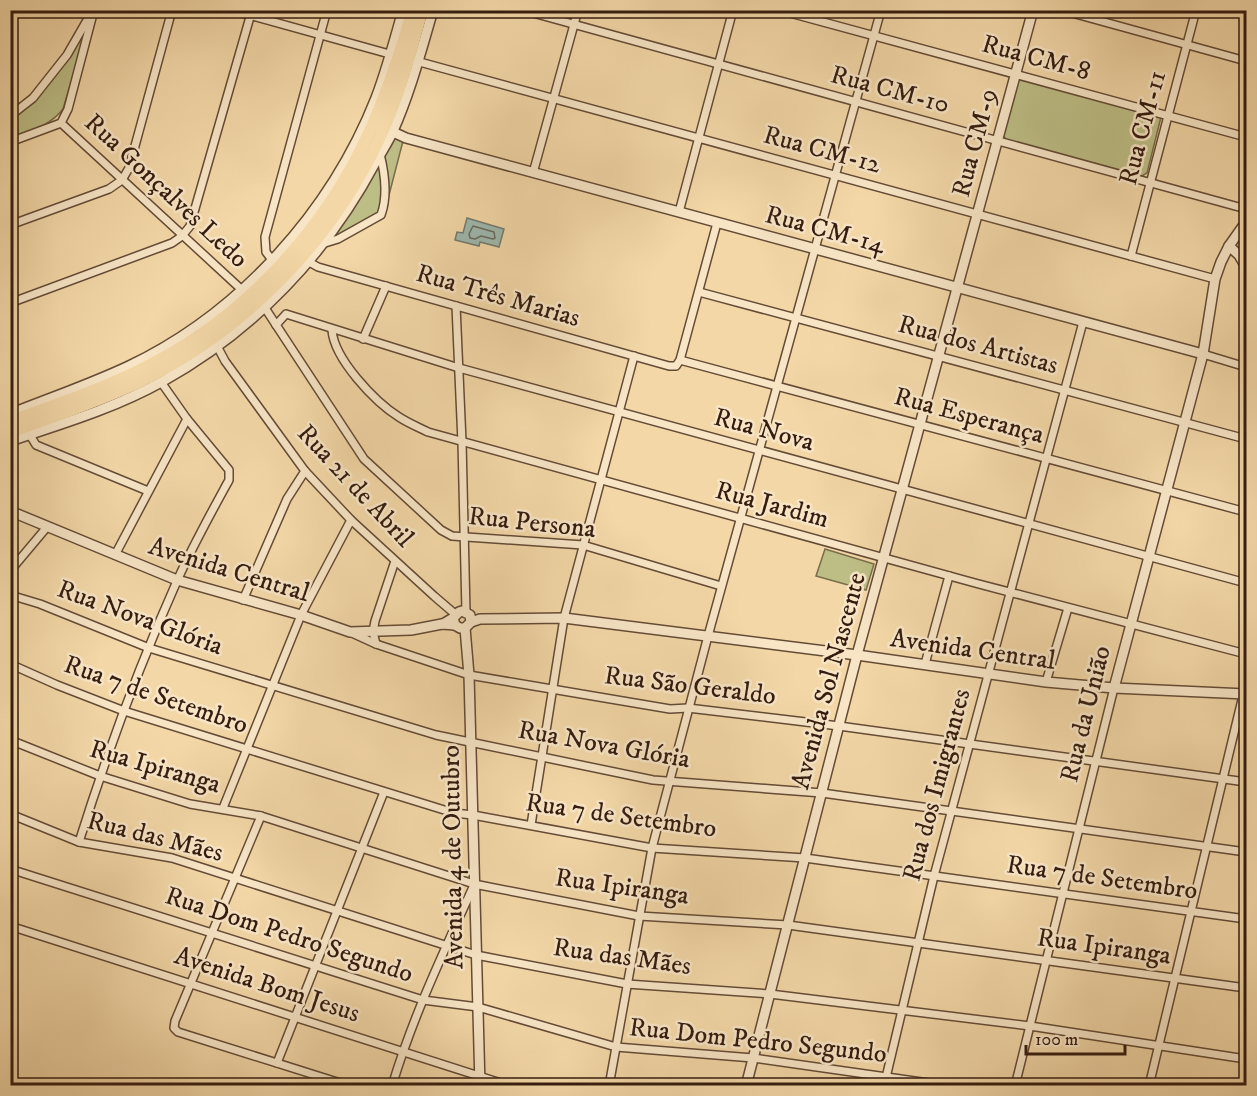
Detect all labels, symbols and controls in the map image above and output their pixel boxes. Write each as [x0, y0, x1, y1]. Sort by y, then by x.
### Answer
street label: Rua CM-8 [978, 28, 1094, 88]
street label: Rua CM-10 [827, 58, 953, 122]
street label: Rua CM-11 [1112, 67, 1174, 189]
street label: Rua CM-9 [945, 85, 1005, 201]
street label: Rua Gonçalves Ledo [77, 107, 255, 275]
street label: Rua CM-12 [760, 118, 885, 182]
street label: Rua CM-14 [762, 198, 889, 262]
street label: Rua Três Marias [412, 257, 584, 335]
street label: Rua dos Artistas [894, 308, 1062, 382]
street label: Rua Esperança [890, 380, 1048, 452]
street label: Rua Nova [710, 401, 818, 459]
street label: Rua 21 de Abril [290, 418, 421, 555]
street label: Rua Jardim [712, 474, 832, 536]
street label: Rua Persona [467, 500, 597, 546]
street label: Avenida Central [145, 530, 314, 610]
street label: Avenida Sol Nascente [784, 569, 874, 793]
street label: Rua Nova Glória [53, 573, 227, 663]
street label: Avenida Central [888, 622, 1058, 678]
street label: Rua da União [1053, 642, 1119, 786]
street label: Rua 7 de Setembro [60, 648, 252, 742]
street label: Rua São Geraldo [602, 659, 778, 713]
street label: Rua dos Imigrantes [895, 685, 979, 885]
street label: Rua Nova Glória [516, 714, 692, 776]
street label: Rua Ipiranga [86, 733, 224, 801]
street label: Avenida 4 de Outubro [435, 745, 471, 969]
street label: Rua 7 de Setembro [523, 786, 719, 846]
street label: Rua das Mães [84, 804, 226, 870]
street label: Rua 7 de Setembro [1004, 848, 1200, 908]
street label: Rua Ipiranga [553, 861, 691, 913]
street label: Rua Dom Pedro Segundo [161, 879, 417, 991]
street label: Rua Ipiranga [1035, 921, 1173, 973]
street label: Rua das Mães [551, 931, 693, 983]
street label: Avenida Bom Jesus [170, 940, 364, 1030]
street label: Rua Dom Pedro Segundo [628, 1011, 888, 1071]
scale bar [1026, 1018, 1125, 1056]
text: 100 m [1035, 1029, 1078, 1051]

